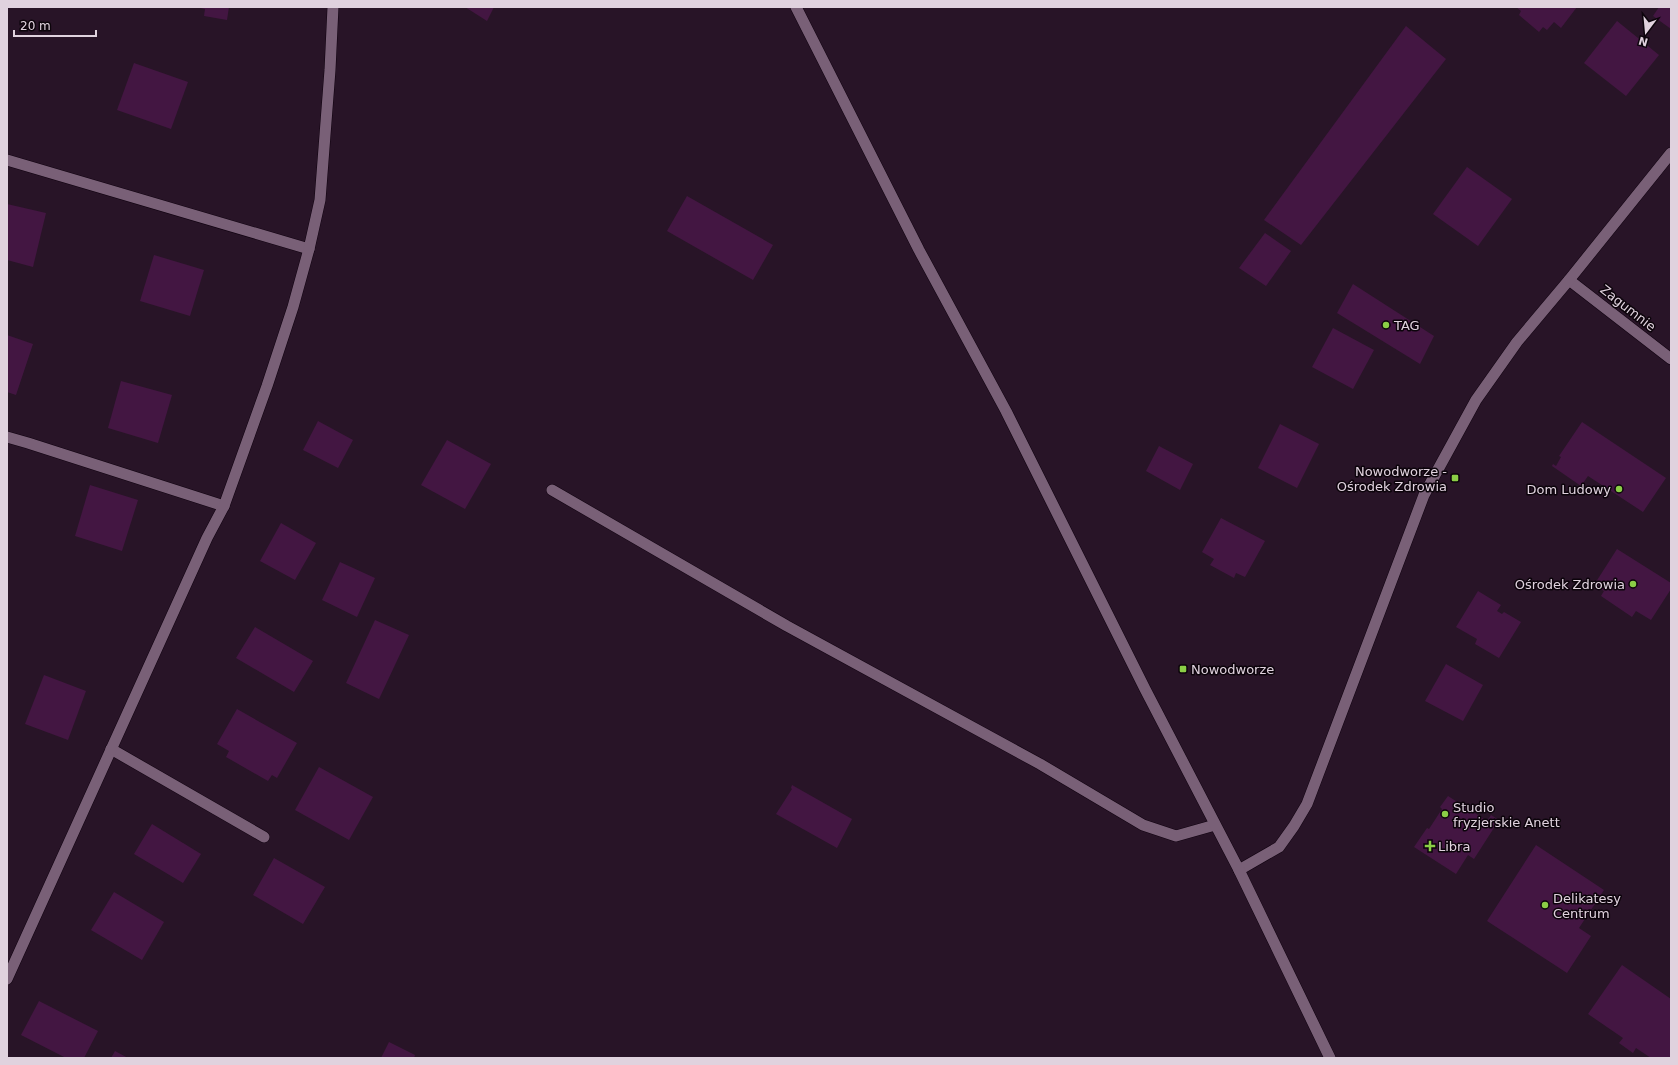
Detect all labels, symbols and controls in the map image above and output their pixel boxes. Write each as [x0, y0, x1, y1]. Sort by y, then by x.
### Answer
scale bar [14, 12, 96, 38]
north arrow [1626, 12, 1666, 52]
text: 20 m [20, 19, 51, 33]
text: N [1637, 34, 1650, 49]
street label: Zagumnie [1597, 282, 1659, 334]
place label: TAG [1393, 318, 1420, 333]
marker: TAG [1381, 320, 1391, 330]
place label: Nowodworze - Ośrodek Zdrowia [1337, 464, 1447, 494]
marker: Nowodworze - Ośrodek Zdrowia [1450, 473, 1460, 483]
place label: Dom Ludowy [1526, 482, 1611, 497]
marker: Dom Ludowy [1614, 484, 1624, 494]
place label: Ośrodek Zdrowia [1515, 577, 1625, 592]
marker: Ośrodek Zdrowia [1628, 579, 1638, 589]
place label: Nowodworze [1191, 662, 1274, 677]
marker: Nowodworze [1178, 664, 1188, 674]
place label: Studio fryzjerskie Anett [1453, 800, 1560, 830]
marker: Studio fryzjerskie Anett [1440, 809, 1450, 819]
place label: Libra [1438, 839, 1470, 854]
marker: Libra [1425, 841, 1435, 851]
place label: Delikatesy Centrum [1553, 891, 1621, 921]
marker: Delikatesy Centrum [1540, 900, 1550, 910]

